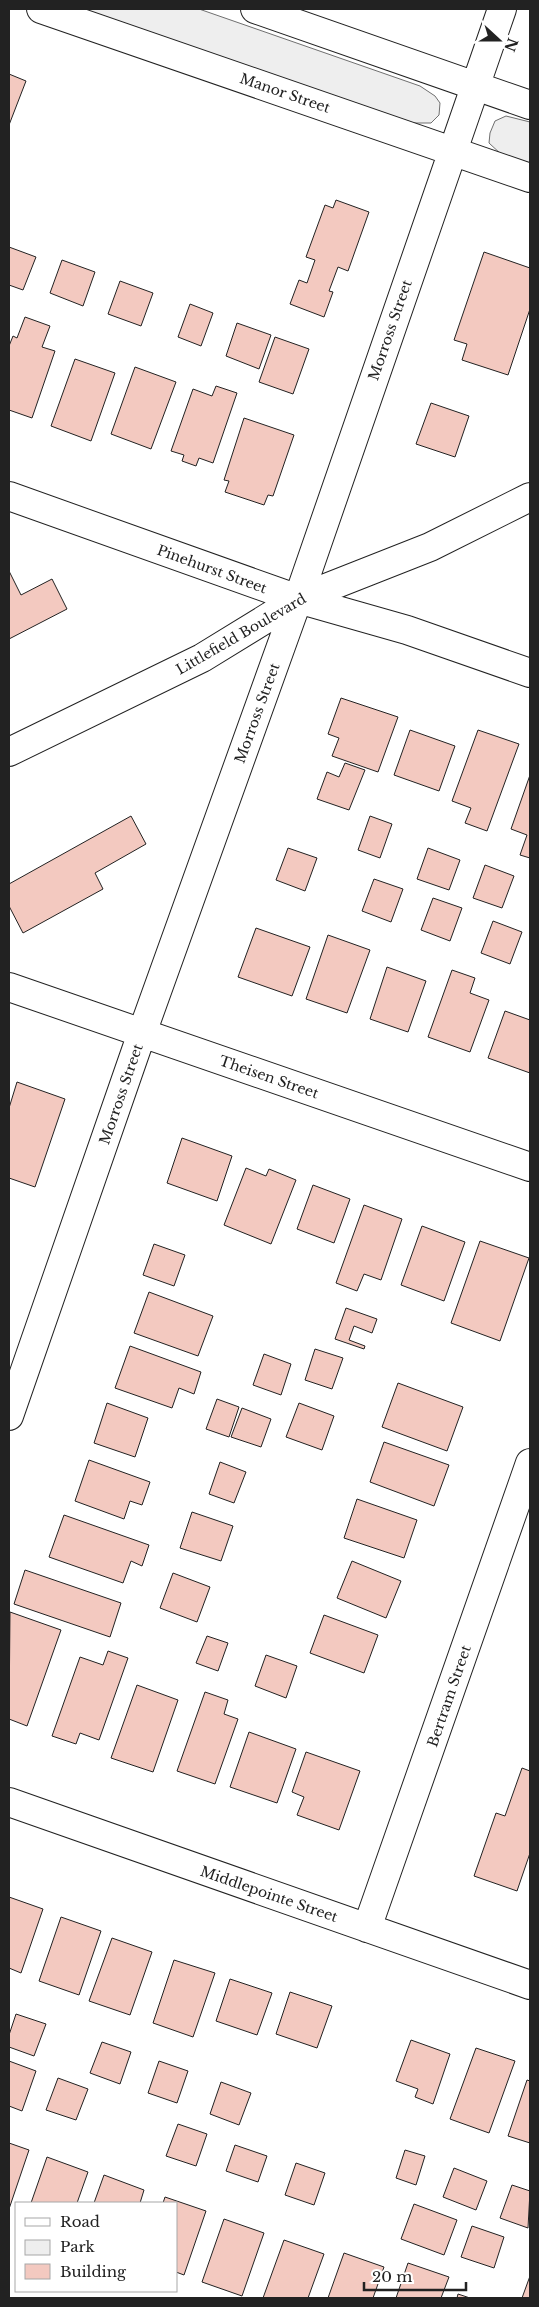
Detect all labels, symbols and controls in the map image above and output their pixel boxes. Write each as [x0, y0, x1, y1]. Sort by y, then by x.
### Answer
north arrow [474, 15, 524, 65]
text: N [500, 35, 522, 54]
street label: Manor Street [238, 69, 333, 117]
street label: Morross Street [364, 277, 416, 383]
street label: Pinehurst Street [155, 541, 270, 597]
street label: Littlefield Boulevard [173, 589, 310, 679]
street label: Morross Street [231, 660, 284, 766]
street label: Morross Street [95, 1041, 147, 1147]
street label: Theisen Street [217, 1052, 322, 1103]
street label: Bertram Street [423, 1642, 475, 1749]
street label: Middlepointe Street [198, 1862, 341, 1926]
legend [15, 2202, 178, 2292]
text: Road [60, 2212, 100, 2231]
text: Park [60, 2237, 96, 2256]
scale bar [364, 2260, 466, 2292]
text: Building [60, 2262, 127, 2281]
text: 20 m [372, 2267, 412, 2286]

